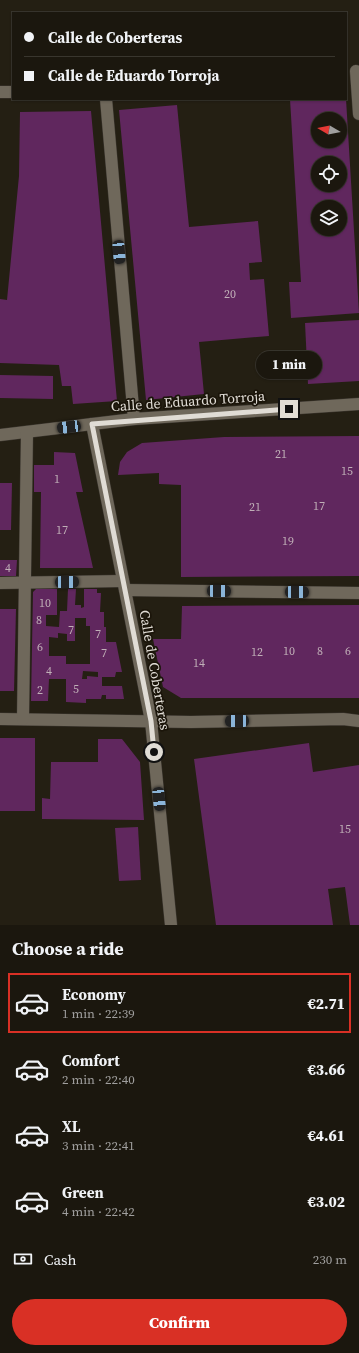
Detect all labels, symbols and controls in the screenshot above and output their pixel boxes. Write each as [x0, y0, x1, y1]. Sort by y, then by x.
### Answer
text: Calle de Coberteras [48, 27, 182, 48]
text: Calle de Eduardo Torroja [48, 65, 219, 86]
north arrow [311, 112, 347, 148]
map controls [311, 112, 347, 236]
button: locate [311, 156, 347, 192]
button: layers [311, 200, 347, 236]
car [112, 240, 126, 264]
house number: 20 [224, 286, 236, 302]
callout: 1 min [256, 351, 322, 379]
text: 1 min [272, 356, 306, 373]
street label: Calle de Eduardo Torroja [110, 386, 267, 416]
route end [280, 400, 298, 418]
car [56, 420, 82, 434]
house number: 21 [275, 446, 287, 462]
house number: 15 [341, 463, 353, 479]
house number: 1 [54, 471, 60, 487]
house number: 17 [313, 498, 325, 514]
house number: 21 [249, 499, 261, 515]
house number: 17 [56, 522, 68, 538]
house number: 19 [282, 533, 294, 549]
house number: 4 [5, 560, 11, 576]
car [55, 576, 79, 588]
car [207, 585, 231, 597]
car [285, 586, 309, 598]
house number: 10 [39, 595, 51, 611]
street label: Calle de Coberteras [135, 608, 175, 732]
house number: 8 [36, 612, 42, 628]
house number: 7 [68, 622, 74, 638]
house number: 7 [95, 626, 101, 642]
house number: 6 [37, 639, 43, 655]
house number: 10 [283, 643, 295, 659]
house number: 8 [317, 643, 323, 659]
house number: 6 [345, 643, 351, 659]
house number: 12 [251, 644, 263, 660]
house number: 7 [101, 645, 107, 661]
house number: 14 [193, 655, 205, 671]
house number: 4 [46, 663, 52, 679]
house number: 5 [73, 681, 79, 697]
house number: 2 [37, 682, 43, 698]
car [225, 715, 249, 727]
route start [145, 743, 163, 761]
car [152, 786, 166, 812]
house number: 15 [339, 821, 351, 837]
text: Choose a ride [12, 936, 124, 961]
text: Economy [62, 984, 126, 1005]
icon: car [14, 985, 50, 1021]
text: €2.71 [307, 993, 345, 1014]
text: 1 min · 22:39 [62, 1005, 135, 1022]
text: Comfort [62, 1050, 120, 1071]
icon: car [14, 1051, 50, 1087]
text: €3.66 [307, 1059, 345, 1080]
text: 2 min · 22:40 [62, 1071, 135, 1088]
text: XL [62, 1116, 81, 1137]
icon: car [14, 1117, 50, 1153]
text: €4.61 [307, 1125, 345, 1146]
text: 3 min · 22:41 [62, 1137, 135, 1154]
text: Green [62, 1182, 104, 1203]
icon: car [14, 1183, 50, 1219]
text: €3.02 [307, 1191, 345, 1212]
text: 4 min · 22:42 [62, 1203, 135, 1220]
icon: cash [12, 1248, 34, 1270]
text: Cash [44, 1249, 76, 1270]
text: 230 m [313, 1251, 347, 1268]
button: Confirm [12, 1299, 347, 1345]

